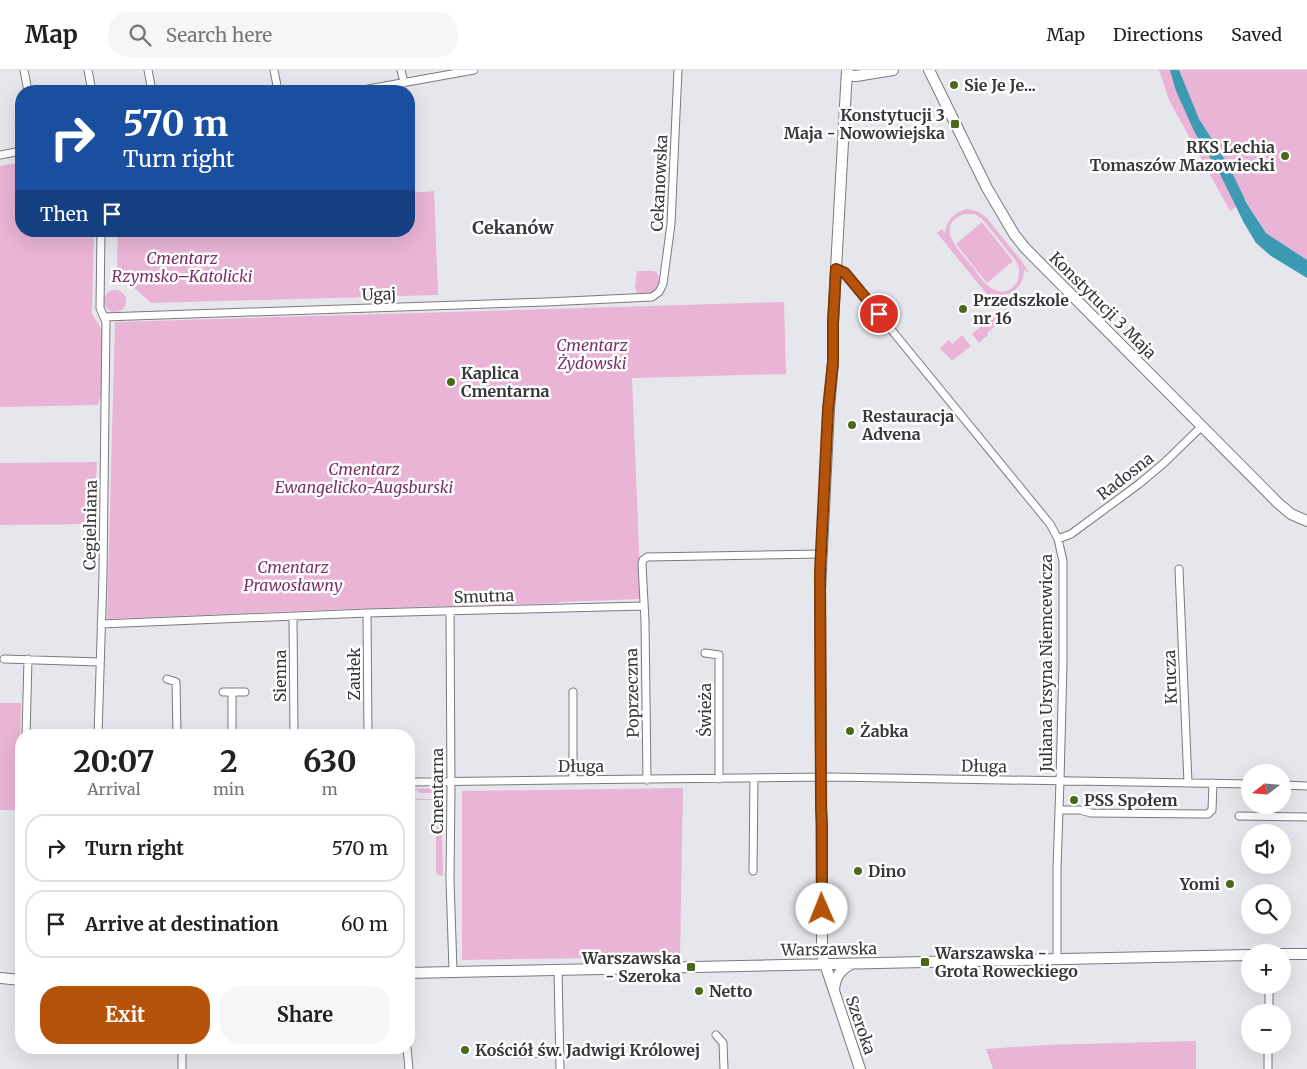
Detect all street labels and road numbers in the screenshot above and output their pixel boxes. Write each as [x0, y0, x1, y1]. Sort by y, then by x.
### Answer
street label: Cekanowska [646, 134, 672, 232]
street label: Konstytucji 3 Maja [1045, 247, 1161, 363]
street label: Ugaj [361, 283, 397, 305]
street label: Radosna [1093, 448, 1157, 504]
street label: Cegielniana [79, 479, 101, 570]
street label: Juliana Ursyna Niemcewicza [1036, 554, 1056, 773]
street label: Smutna [454, 585, 515, 607]
street label: Zaułek [344, 647, 364, 700]
street label: Poprzeczna [621, 648, 643, 738]
street label: Sienna [270, 649, 290, 702]
street label: Krucza [1159, 649, 1181, 705]
street label: Świeża [695, 683, 715, 737]
street label: Cmentarna [427, 747, 447, 834]
street label: Długa [558, 756, 604, 776]
street label: Długa [961, 756, 1008, 776]
street label: Warszawska [780, 938, 878, 960]
street label: Szeroka [842, 993, 880, 1057]

